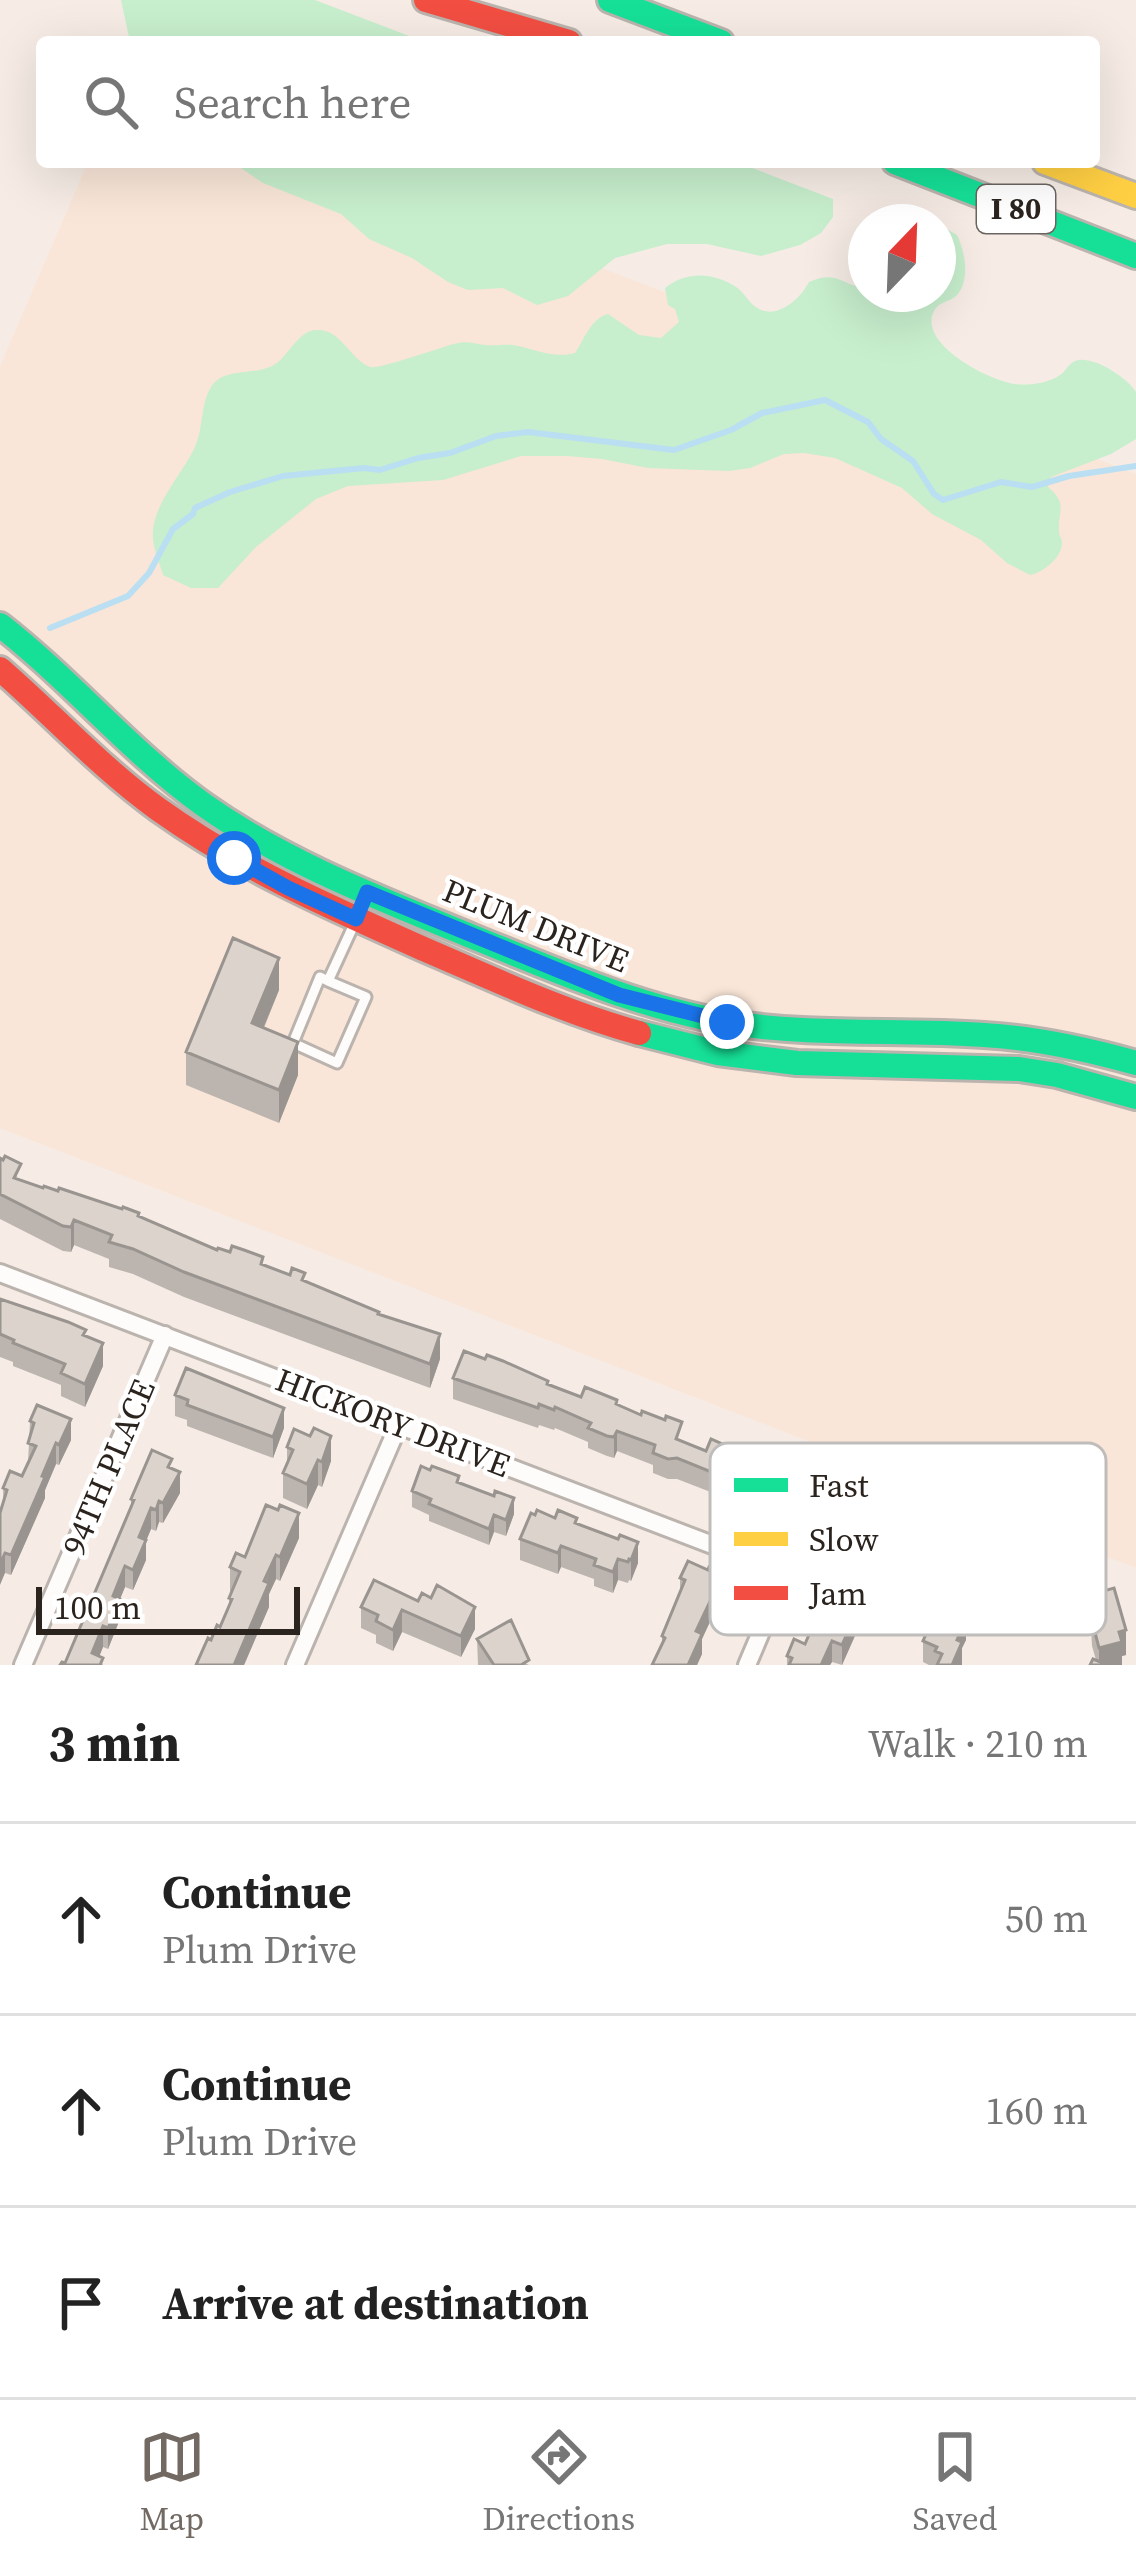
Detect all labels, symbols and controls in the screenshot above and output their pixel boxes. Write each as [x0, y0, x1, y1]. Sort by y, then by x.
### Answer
search box [36, 36, 1100, 168]
icon: search [78, 69, 144, 135]
text: Search here [174, 71, 411, 133]
road number: I 80 [977, 185, 1055, 233]
north arrow [848, 204, 956, 312]
route start [207, 831, 261, 885]
street label: PLUM DRIVE [436, 868, 635, 983]
route end [700, 995, 754, 1049]
street label: HICKORY DRIVE [269, 1357, 516, 1488]
street label: 94TH PLACE [51, 1372, 166, 1562]
legend [710, 1443, 1106, 1635]
text: Fast [809, 1463, 869, 1508]
text: Slow [809, 1517, 879, 1562]
text: Jam [808, 1571, 867, 1616]
scale bar [36, 1581, 300, 1634]
text: 100 m [54, 1585, 141, 1630]
text: 3 min [48, 1708, 180, 1778]
text: Walk · 210 m [868, 1717, 1088, 1770]
text: Continue [162, 1861, 351, 1923]
icon: ahead [48, 1886, 114, 1952]
text: 50 m [1005, 1892, 1088, 1945]
text: Plum Drive [162, 1923, 357, 1976]
text: Continue [162, 2053, 351, 2115]
icon: ahead [48, 2078, 114, 2144]
text: 160 m [985, 2084, 1088, 2137]
text: Plum Drive [162, 2115, 357, 2168]
icon: arrive [48, 2270, 114, 2336]
text: Arrive at destination [162, 2272, 589, 2334]
tab: Map [139, 2424, 205, 2541]
tab: Directions [482, 2424, 635, 2541]
tab: Saved [913, 2424, 997, 2541]

